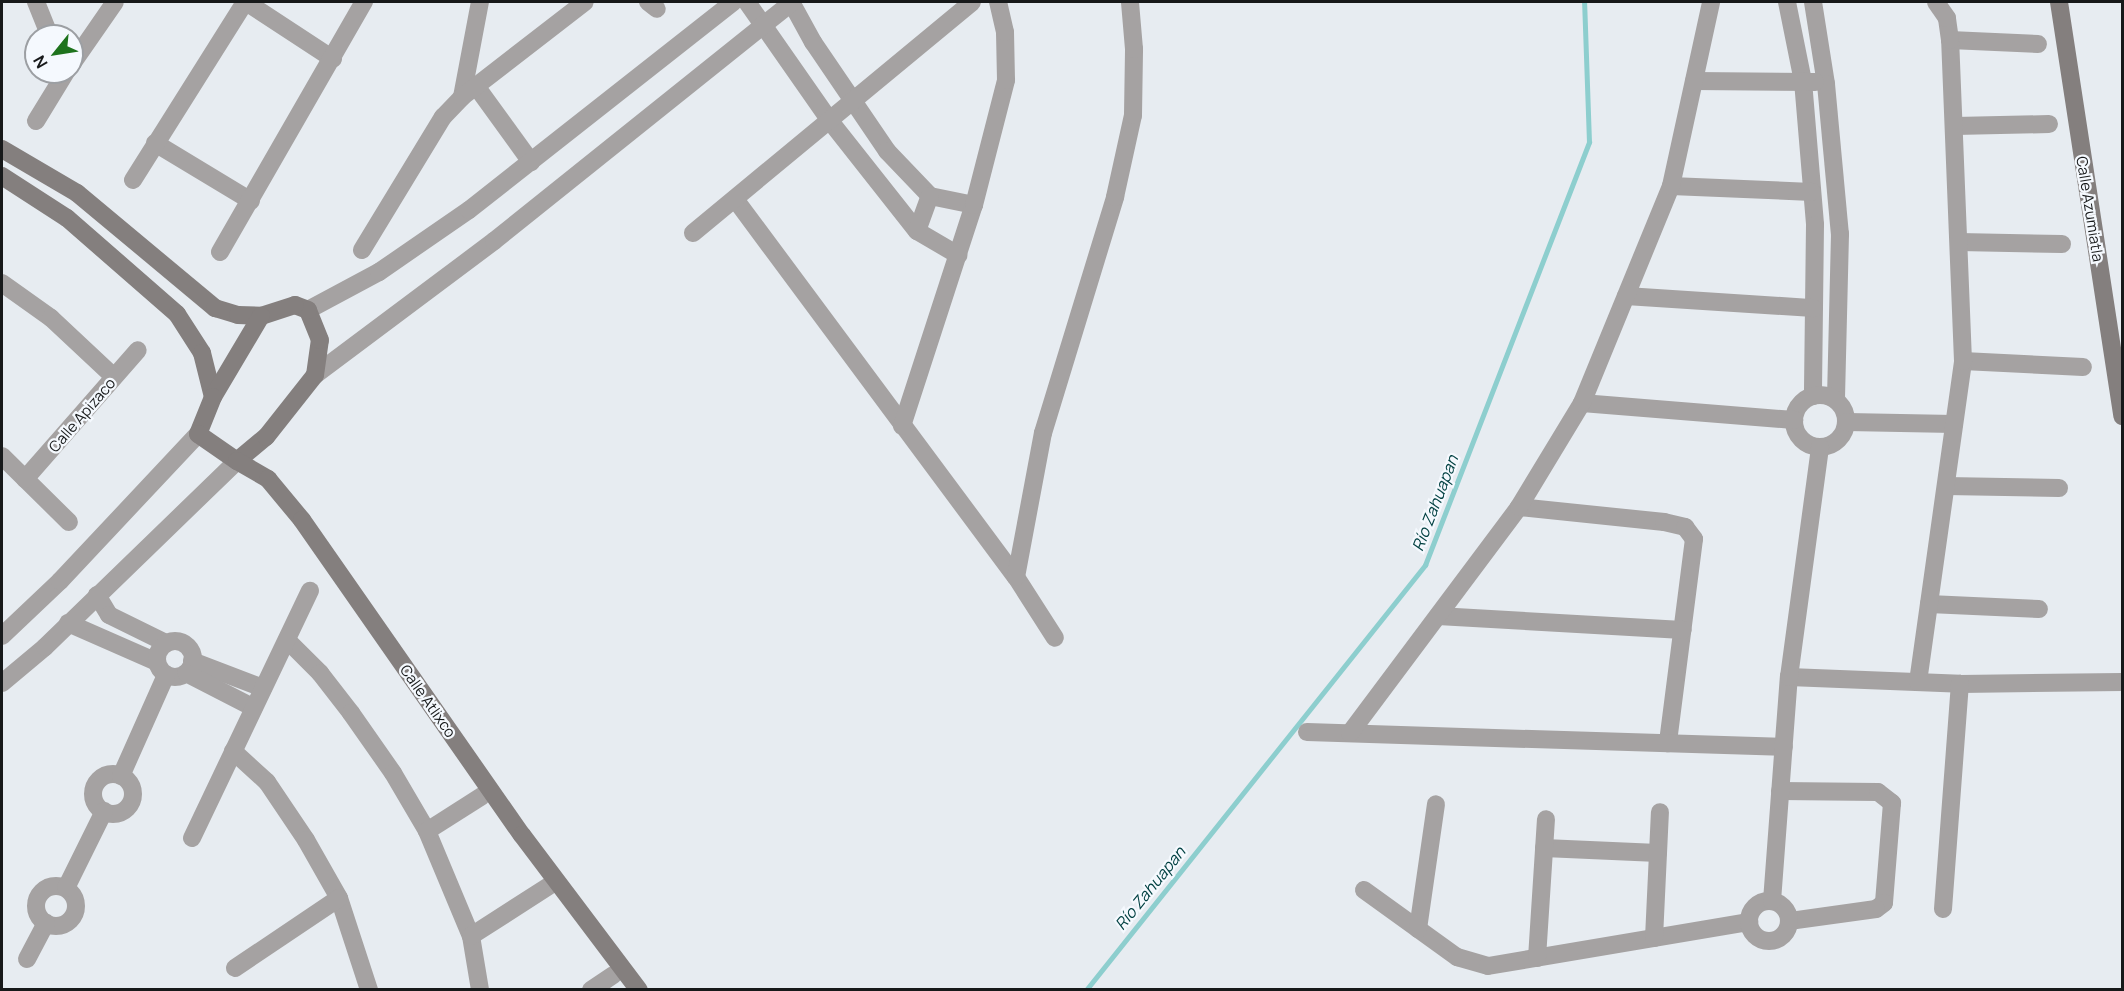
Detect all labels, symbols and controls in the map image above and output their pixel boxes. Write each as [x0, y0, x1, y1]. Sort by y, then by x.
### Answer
north arrow [24, 24, 84, 84]
text: N [28, 52, 53, 72]
street label: Calle Azumiatla [2073, 155, 2107, 263]
street label: Calle Apizaco [45, 374, 119, 456]
water label: Río Zahuapan [1408, 452, 1462, 554]
street label: Calle Atlixco [396, 661, 460, 741]
water label: Río Zahuapan [1111, 843, 1189, 933]

